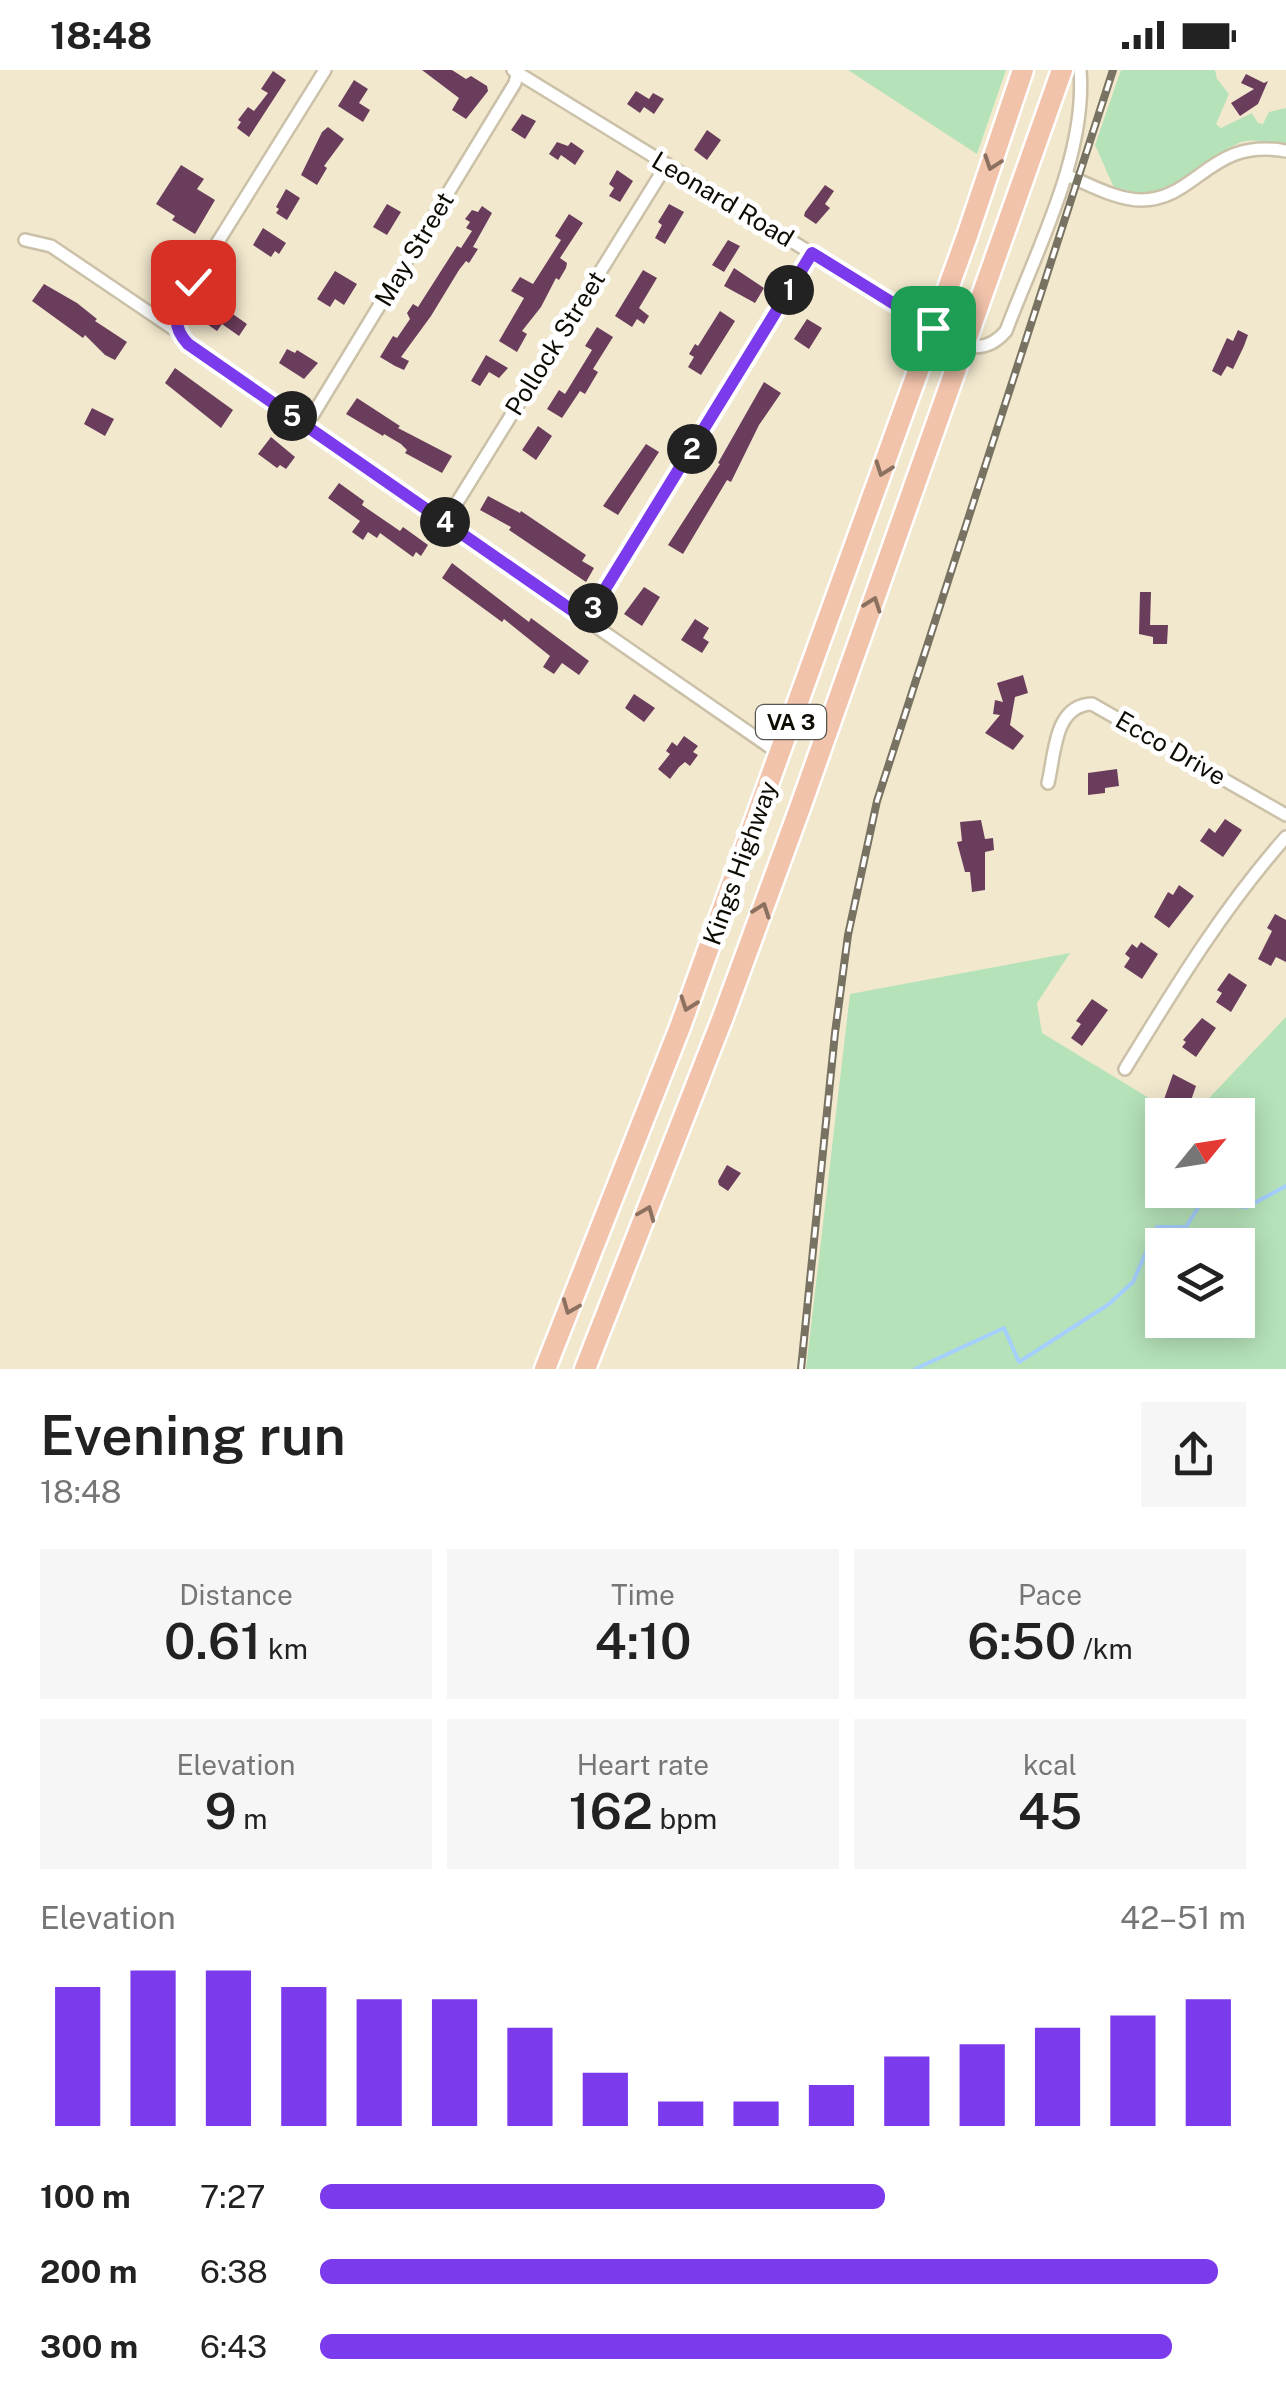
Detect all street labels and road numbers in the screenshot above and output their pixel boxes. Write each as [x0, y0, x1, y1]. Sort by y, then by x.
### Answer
street label: Leonard Road [647, 145, 799, 253]
street label: May Street [368, 186, 460, 312]
street label: Pollock Street [499, 265, 611, 421]
street label: Ecco Drive [1111, 704, 1231, 792]
road number: VA 3 [756, 705, 826, 739]
street label: Kings Highway [696, 777, 784, 949]

